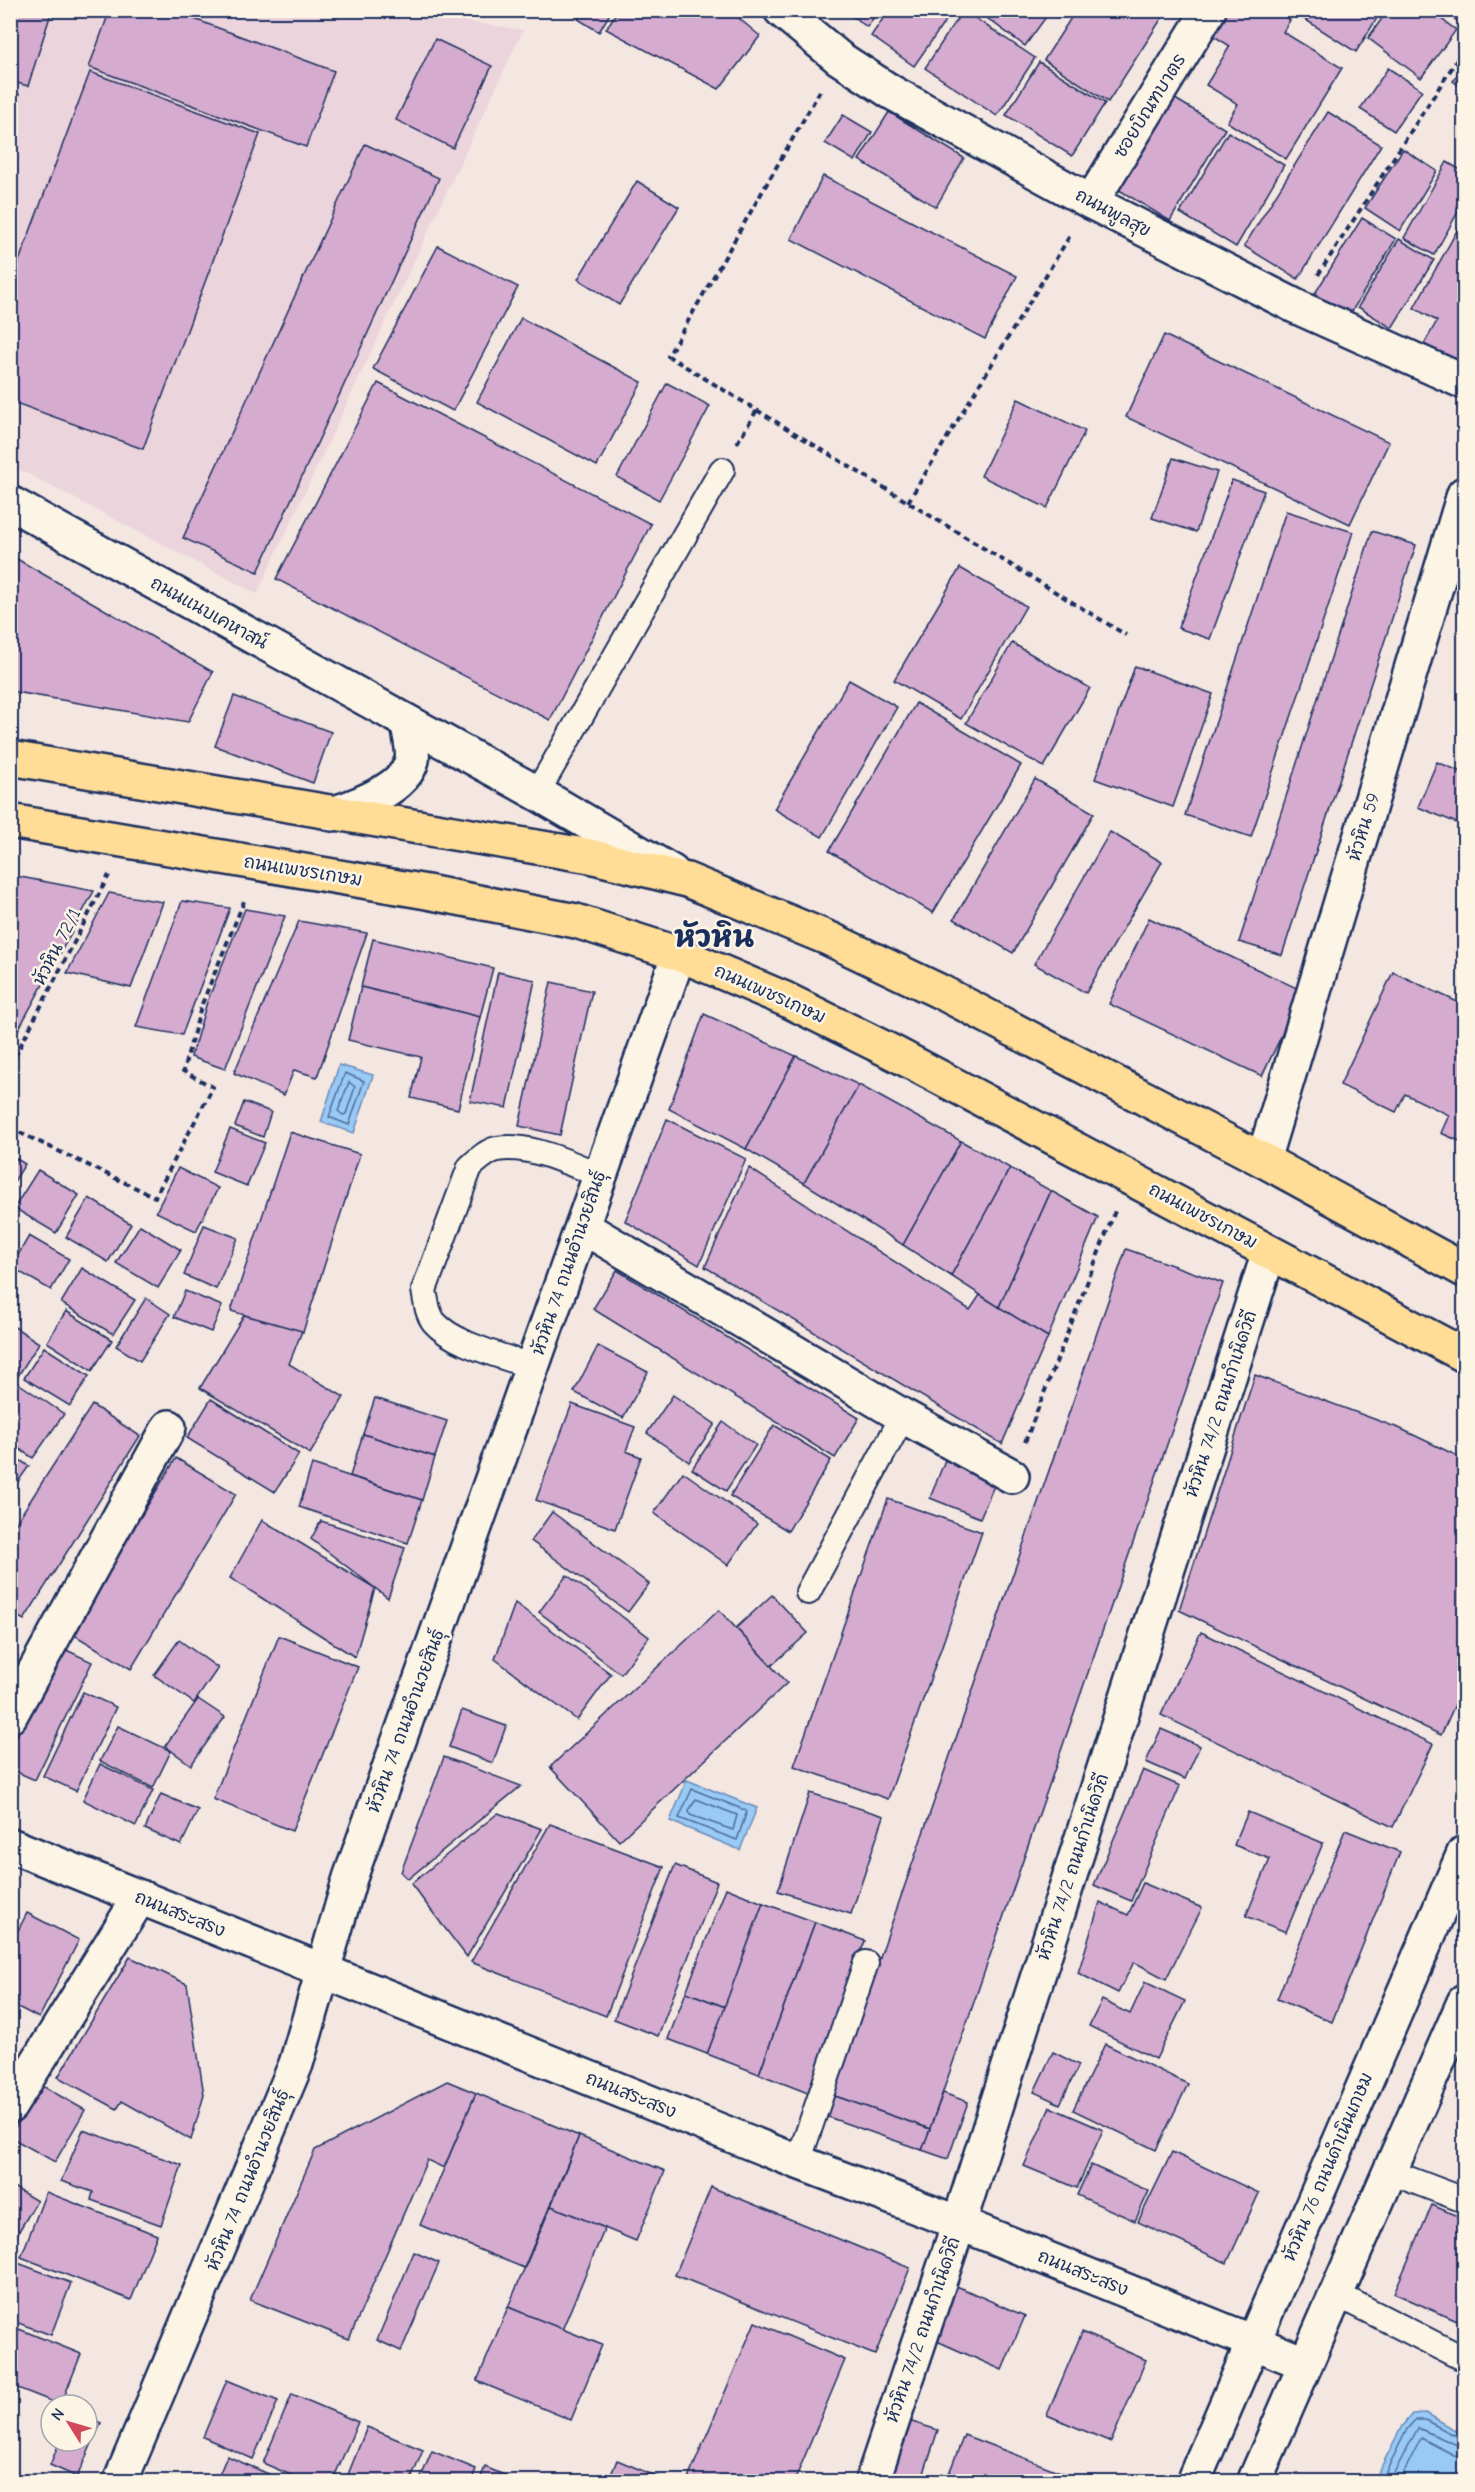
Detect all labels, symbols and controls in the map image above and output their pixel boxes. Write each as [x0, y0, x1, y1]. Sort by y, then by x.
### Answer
street label: ซอยบิณฑบาตร [1109, 50, 1190, 162]
street label: ถนนพูลสุข [1070, 184, 1154, 244]
street label: ถนนแนบเคหาสน์ [147, 570, 273, 654]
street label: หัวหิน 59 [1343, 790, 1384, 864]
street label: ถนนเพชรเกษม [242, 851, 364, 891]
street label: หัวหิน 72/1 [28, 904, 85, 989]
district label: หัวหิน [674, 920, 755, 955]
street label: ถนนเพชรเกษม [711, 960, 829, 1028]
street label: หัวหิน 74 ถนนอำนวยสินธุ์ [525, 1167, 613, 1359]
street label: ถนนเพชรเกษม [1145, 1179, 1261, 1253]
street label: หัวหิน 74/2 ถนนกำเนิดวิถี [1179, 1307, 1261, 1500]
street label: หัวหิน 74 ถนนอำนวยสินธุ์ [360, 1625, 452, 1817]
street label: หัวหิน 74/2 ถนนกำเนิดวิถี [1031, 1770, 1113, 1963]
street label: ถนนสระสรง [132, 1886, 228, 1942]
street label: ถนนสระสรง [583, 2067, 679, 2123]
street label: หัวหิน 76 ถนนดำเนินเกษม [1277, 2069, 1377, 2265]
street label: หัวหิน 74 ถนนอำนวยสินธุ์ [199, 2085, 297, 2275]
street label: หัวหิน 74/2 ถนนกำเนิดวิถี [879, 2234, 965, 2426]
street label: ถนนสระสรง [1035, 2245, 1131, 2301]
north arrow [39, 2393, 99, 2453]
text: N [47, 2405, 68, 2424]

